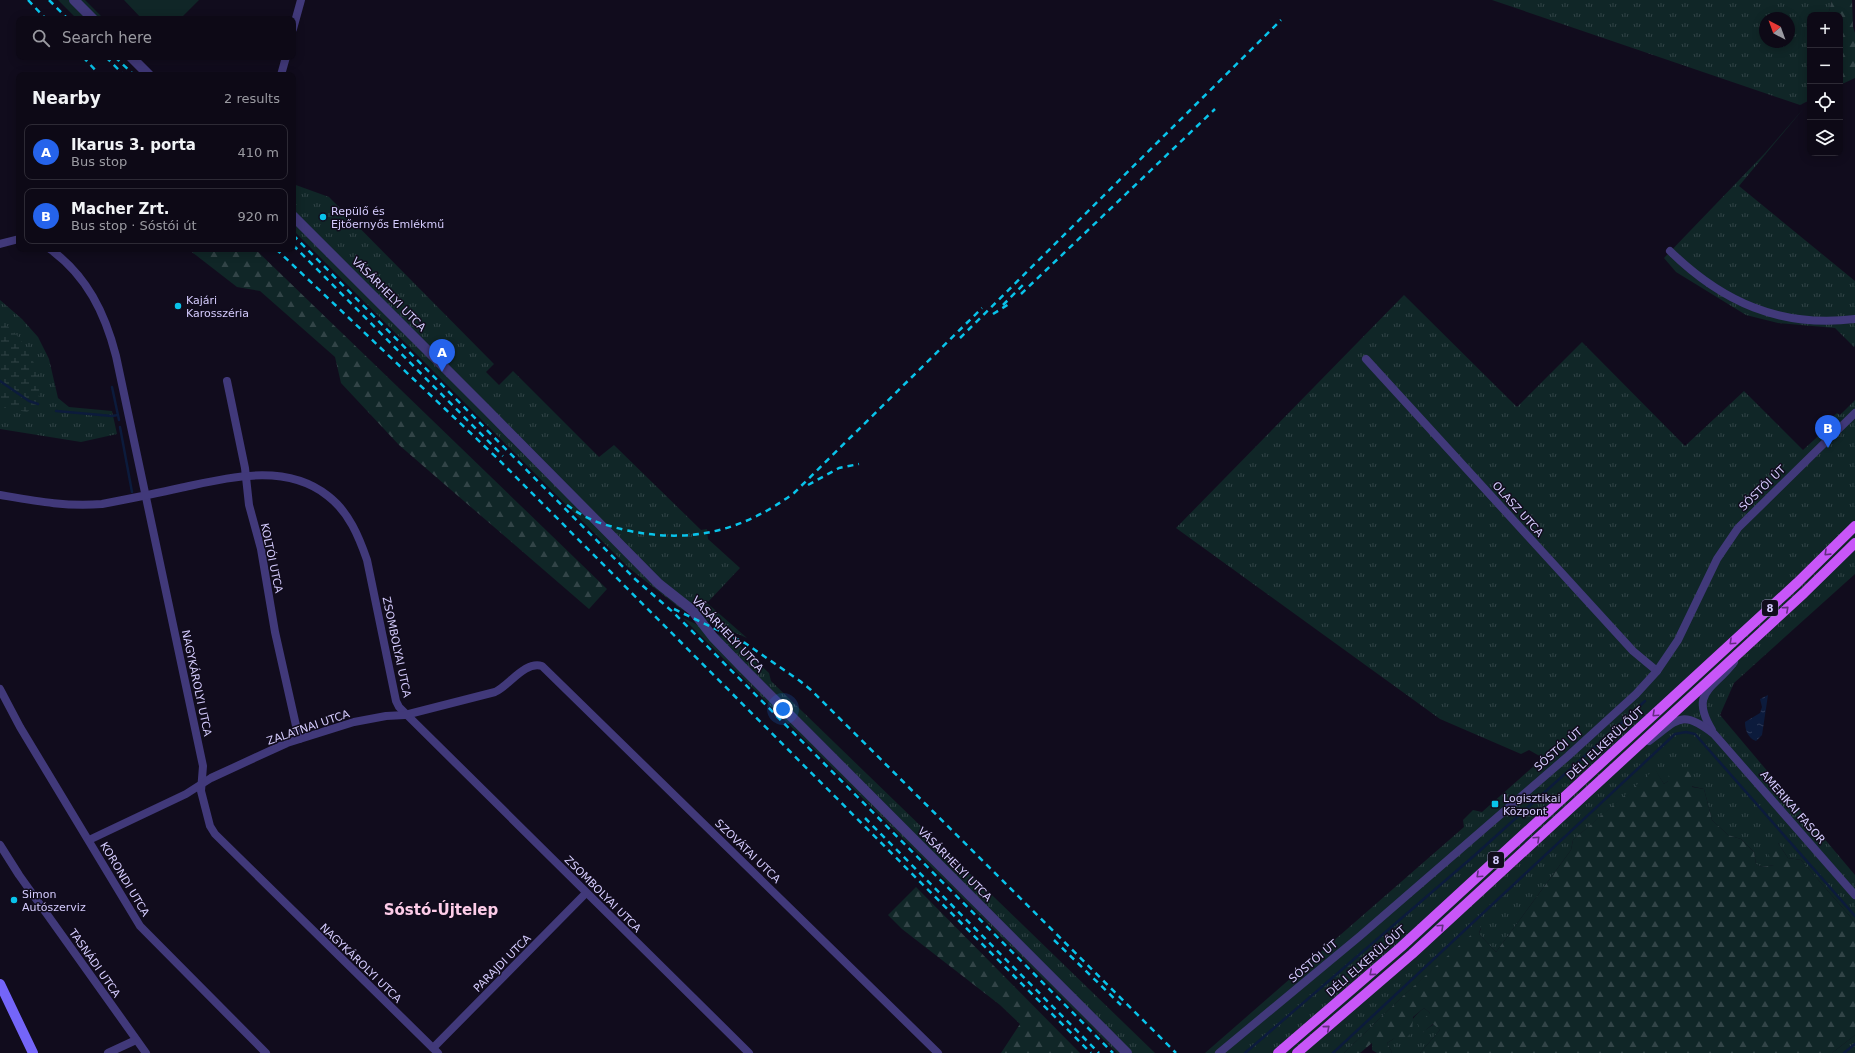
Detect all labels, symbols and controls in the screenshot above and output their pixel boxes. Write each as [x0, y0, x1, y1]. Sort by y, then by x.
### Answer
north arrow [1759, 12, 1795, 48]
map controls [1807, 12, 1843, 156]
button: + [1807, 12, 1843, 48]
search box [16, 16, 296, 60]
icon: search [30, 27, 52, 49]
text: Search here [62, 29, 152, 47]
button: − [1807, 48, 1843, 84]
button: locate [1807, 84, 1843, 120]
text: Nearby [32, 88, 101, 108]
text: 2 results [224, 91, 280, 106]
button: layers [1807, 120, 1843, 156]
text: Ikarus 3. porta [71, 136, 196, 154]
text: A [41, 145, 51, 160]
text: 410 m [237, 145, 279, 160]
text: Bus stop [71, 154, 127, 169]
text: Macher Zrt. [71, 200, 170, 218]
place label: Repülő és Ejtőernyős Emlékmű [331, 205, 444, 231]
text: B [41, 209, 51, 224]
text: 920 m [237, 209, 279, 224]
marker: Repülő és Ejtőernyős Emlékmű [318, 212, 328, 222]
text: Bus stop · Sóstói út [71, 218, 197, 233]
street label: VÁSÁRHELYI UTCA [349, 255, 429, 334]
place label: Kajári Karosszéria [186, 294, 249, 320]
marker: Kajári Karosszéria [173, 301, 183, 311]
pin: A [429, 339, 455, 372]
pin: B [1815, 415, 1841, 448]
street label: SÓSTÓI ÚT [1736, 463, 1788, 514]
street label: OLASZ UTCA [1489, 479, 1546, 540]
street label: KOLTÓI UTCA [258, 522, 285, 595]
one-way arrow [1824, 549, 1832, 556]
street label: VÁSÁRHELYI UTCA [689, 594, 767, 675]
street label: ZSOMBOLYAI UTCA [379, 595, 414, 699]
road number: 8 [1762, 600, 1778, 616]
one-way arrow [1781, 606, 1789, 614]
street label: NAGYKÁROLYI UTCA [179, 629, 214, 738]
one-way arrow [1730, 638, 1737, 645]
your location [773, 699, 793, 719]
street label: DÉLI ELKERÜLŐÚT [1563, 703, 1647, 782]
street label: ZALATNAI UTCA [265, 707, 352, 748]
one-way arrow [1652, 709, 1660, 716]
street label: SÓSTÓI ÚT [1532, 725, 1585, 774]
street label: AMERIKAI FASOR [1757, 768, 1828, 847]
place label: Logisztikai Központ [1503, 792, 1561, 818]
marker: Logisztikai Központ [1490, 799, 1500, 809]
street label: SZOVÁTAI UTCA [712, 817, 783, 886]
street label: VÁSÁRHELYI UTCA [915, 825, 995, 904]
one-way arrow [1532, 837, 1539, 844]
street label: KORONDI UTCA [97, 840, 152, 919]
road number: 8 [1488, 852, 1504, 868]
street label: ZSOMBOLYAI UTCA [562, 853, 644, 936]
one-way arrow [1476, 871, 1484, 878]
place label: Simon Autószerviz [22, 888, 86, 914]
marker: Simon Autószerviz [9, 895, 19, 905]
district label: Sóstó-Újtelep [384, 900, 498, 919]
street label: NAGYKÁROLYI UTCA [317, 921, 405, 1006]
street label: DÉLI ELKERÜLŐÚT [1323, 922, 1409, 999]
one-way arrow [1436, 924, 1444, 932]
street label: TASNÁDI UTCA [66, 926, 123, 1000]
street label: PARAJDI UTCA [471, 932, 534, 995]
street label: SÓSTÓI ÚT [1286, 937, 1341, 985]
one-way arrow [1369, 968, 1377, 975]
one-way arrow [1322, 1025, 1330, 1033]

